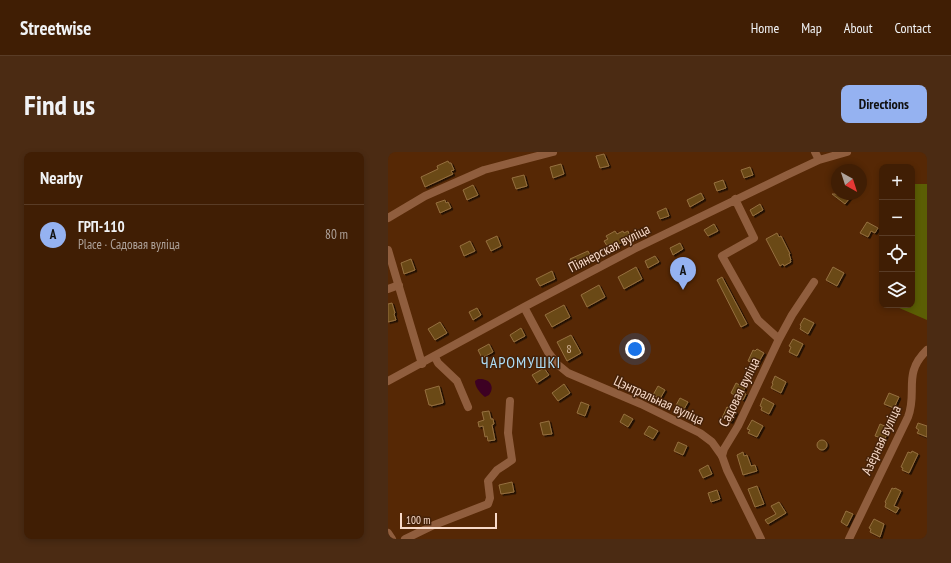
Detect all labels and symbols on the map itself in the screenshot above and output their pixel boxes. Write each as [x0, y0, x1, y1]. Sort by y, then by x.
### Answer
north arrow [831, 164, 867, 200]
street label: Піянерская вуліца [565, 220, 653, 276]
pin: A [670, 257, 696, 290]
your location [625, 339, 645, 359]
house number: 8 [566, 341, 572, 356]
district label: ЧАРОМУШКІ [481, 352, 561, 372]
street label: Садовая вуліца [714, 354, 764, 430]
street label: Цэнтральная вуліца [611, 371, 707, 429]
street label: Азёрная вуліца [857, 402, 905, 478]
scale bar [400, 511, 497, 530]

